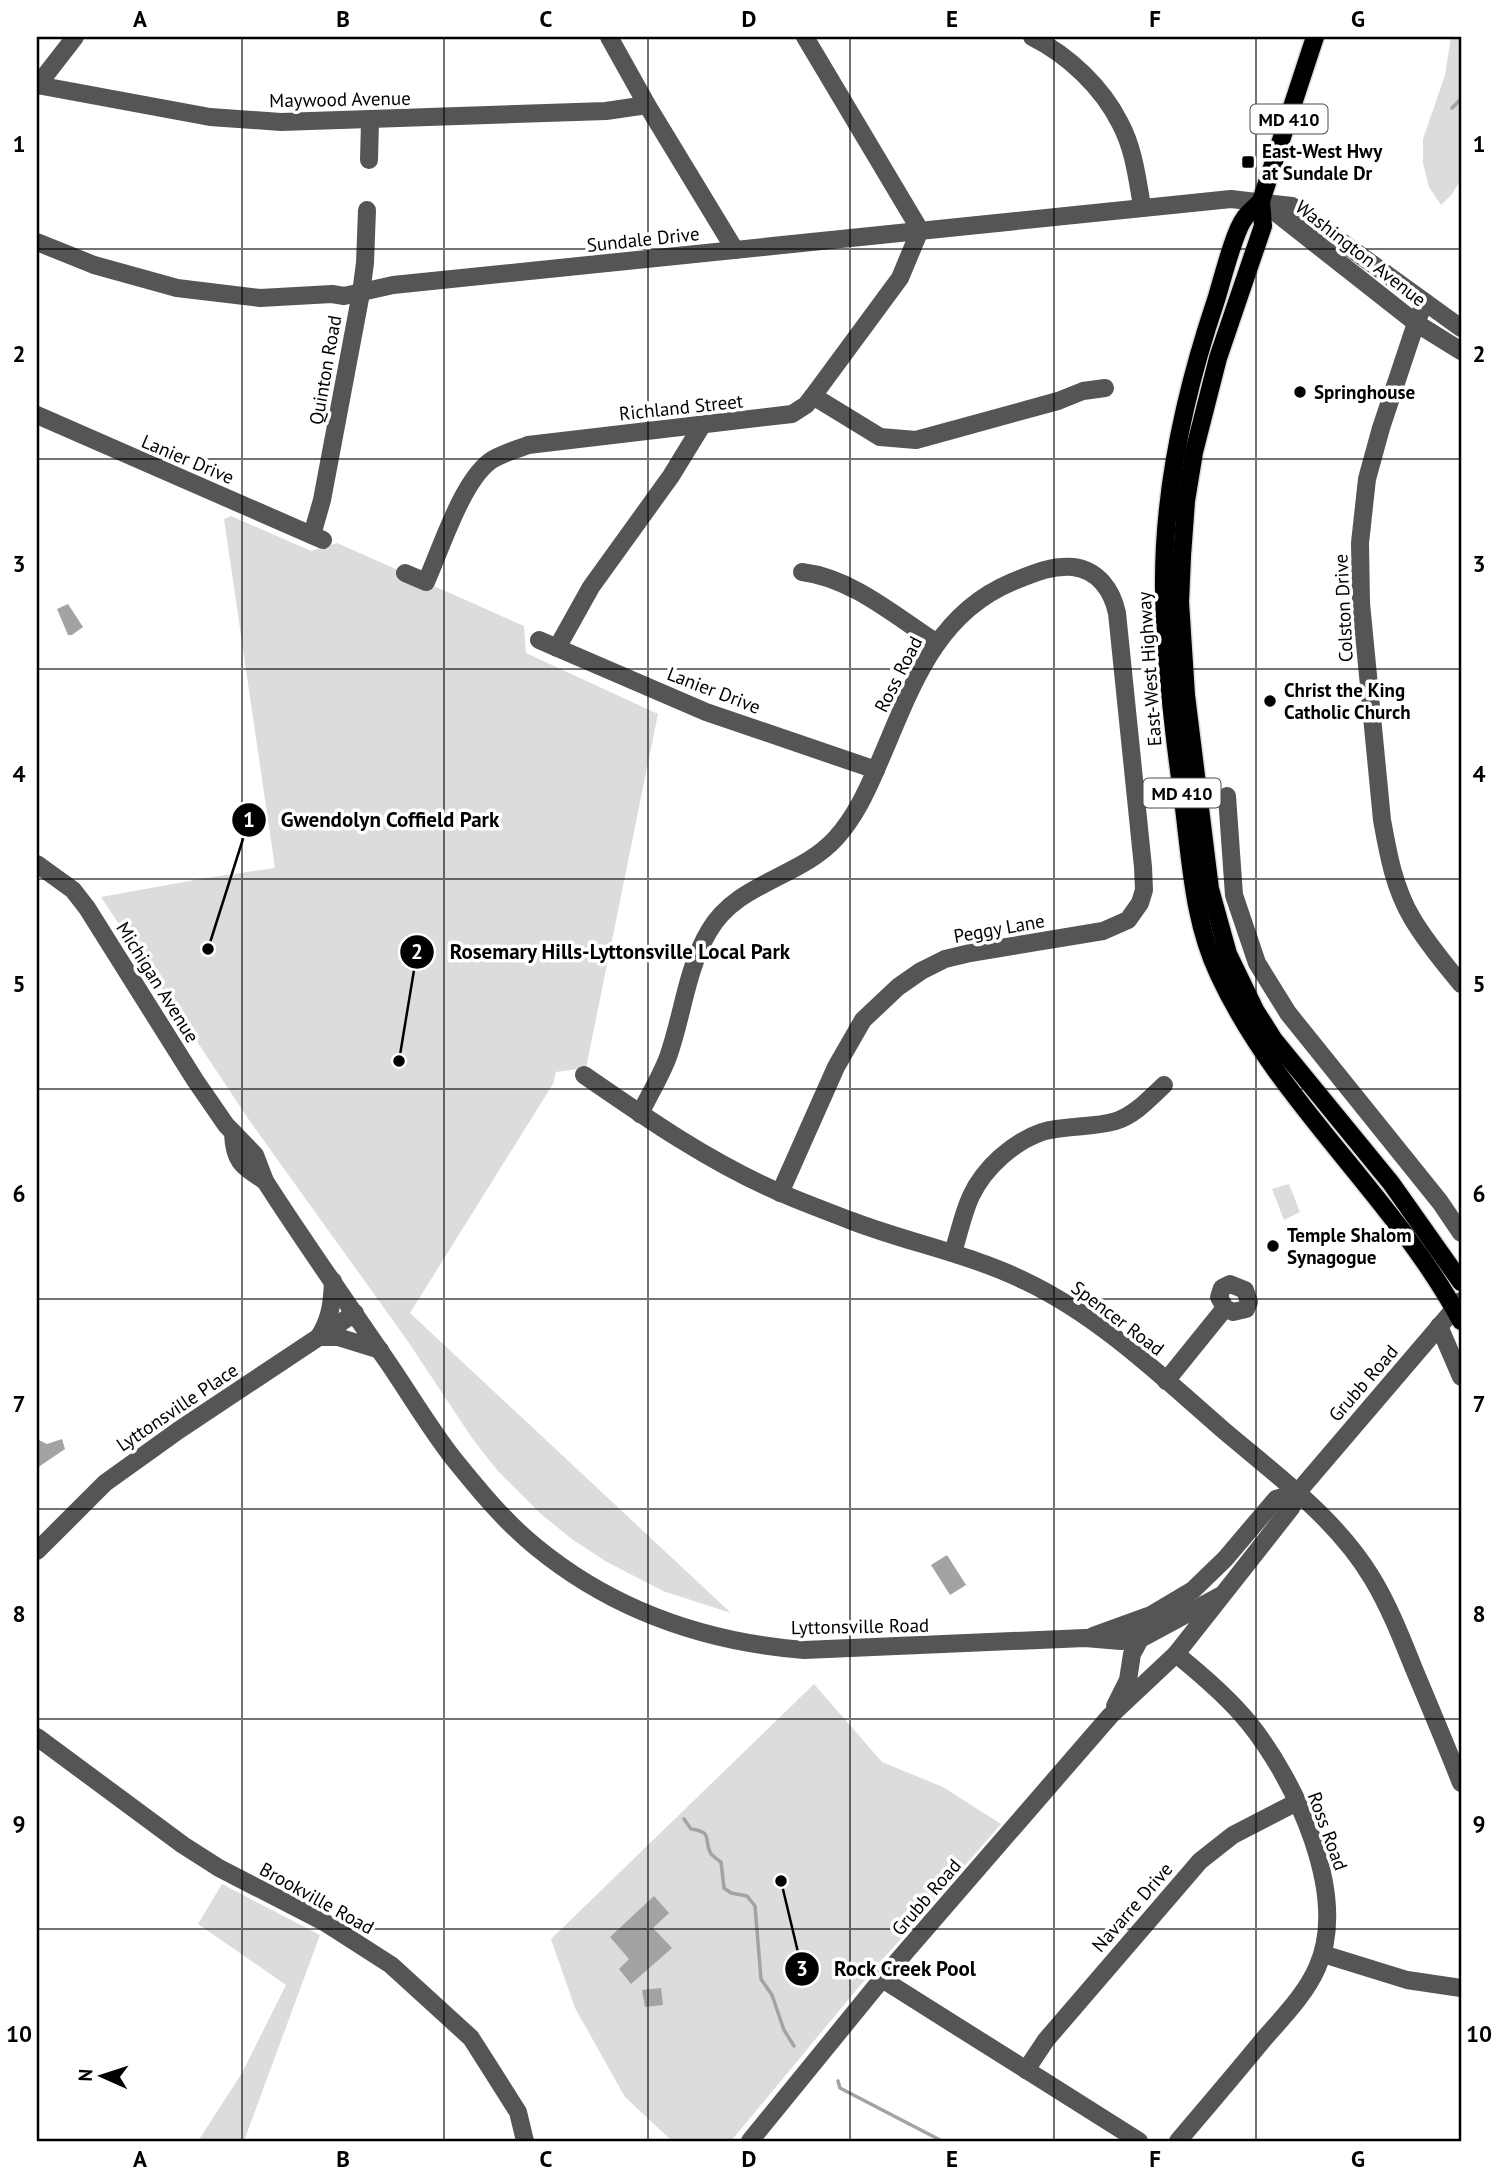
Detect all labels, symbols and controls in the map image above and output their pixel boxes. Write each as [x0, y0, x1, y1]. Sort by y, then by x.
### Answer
text: A [133, 4, 147, 33]
text: B [336, 4, 350, 33]
text: C [540, 4, 553, 33]
text: D [742, 4, 756, 33]
text: E [946, 4, 958, 33]
text: F [1149, 4, 1161, 33]
text: G [1351, 4, 1365, 33]
street label: Maywood Avenue [269, 86, 411, 112]
road number: MD 410 [1250, 104, 1328, 134]
text: 1 [12, 129, 26, 158]
text: 1 [1472, 129, 1486, 158]
place label: East-West Hwy at Sundale Dr [1262, 139, 1383, 185]
marker: East-West Hwy at Sundale Dr [1240, 154, 1256, 170]
street label: Washington Avenue [1291, 195, 1431, 311]
street label: Sundale Drive [585, 221, 701, 257]
street label: Quinton Road [304, 313, 346, 427]
text: 2 [12, 339, 26, 368]
text: 2 [1472, 339, 1486, 368]
place label: Springhouse [1314, 380, 1415, 404]
marker: Springhouse [1292, 384, 1308, 400]
street label: Richland Street [618, 388, 745, 425]
street label: Lanier Drive [138, 429, 238, 489]
text: 3 [12, 549, 26, 578]
text: 3 [1472, 549, 1486, 578]
street label: Colston Drive [1328, 553, 1358, 663]
street label: East-West Highway [1132, 591, 1166, 747]
street label: Ross Road [869, 632, 927, 716]
street label: Lanier Drive [664, 661, 764, 719]
place label: Christ the King Catholic Church [1284, 678, 1411, 724]
marker: Christ the King Catholic Church [1262, 693, 1278, 709]
text: 4 [12, 759, 26, 788]
text: 4 [1472, 759, 1486, 788]
road number: MD 410 [1144, 778, 1220, 808]
callout: Gwendolyn Coffield Park [232, 799, 514, 841]
text: 1 [243, 806, 255, 833]
text: Gwendolyn Coffield Park [281, 806, 500, 833]
street label: Peggy Lane [952, 908, 1046, 948]
street label: Michigan Avenue [111, 917, 205, 1047]
callout: Rosemary Hills-Lyttonsville Local Park [400, 931, 804, 973]
text: 2 [411, 938, 423, 965]
text: Rosemary Hills-Lyttonsville Local Park [450, 938, 791, 965]
text: 5 [12, 969, 26, 998]
text: 5 [1472, 969, 1486, 998]
text: 6 [12, 1179, 26, 1208]
text: 6 [1472, 1179, 1486, 1208]
place label: Temple Shalom Synagogue [1287, 1223, 1412, 1269]
marker: Temple Shalom Synagogue [1265, 1238, 1281, 1254]
street label: Spencer Road [1067, 1275, 1169, 1361]
street label: Grubb Road [1323, 1340, 1403, 1426]
street label: Lyttonsville Place [112, 1357, 242, 1457]
text: 7 [12, 1389, 26, 1418]
text: 7 [1472, 1389, 1486, 1418]
text: 8 [12, 1599, 26, 1628]
text: 8 [1472, 1599, 1486, 1628]
street label: Lyttonsville Road [791, 1613, 929, 1639]
street label: Ross Road [1303, 1788, 1353, 1874]
text: 9 [12, 1809, 26, 1838]
text: 9 [1472, 1809, 1486, 1838]
street label: Grubb Road [886, 1854, 966, 1940]
street label: Brookville Road [256, 1857, 378, 1939]
street label: Navarre Drive [1087, 1857, 1177, 1957]
callout: Rock Creek Pool [785, 1948, 991, 1990]
text: 3 [796, 1955, 808, 1982]
text: Rock Creek Pool [834, 1955, 977, 1982]
text: 10 [6, 2019, 32, 2048]
text: 10 [1466, 2019, 1492, 2048]
north arrow [66, 2042, 136, 2112]
text: N [73, 2068, 97, 2082]
text: A [133, 2144, 147, 2173]
text: B [336, 2144, 350, 2173]
text: C [540, 2144, 553, 2173]
text: D [742, 2144, 756, 2173]
text: E [946, 2144, 958, 2173]
text: F [1149, 2144, 1161, 2173]
text: G [1351, 2144, 1365, 2173]

